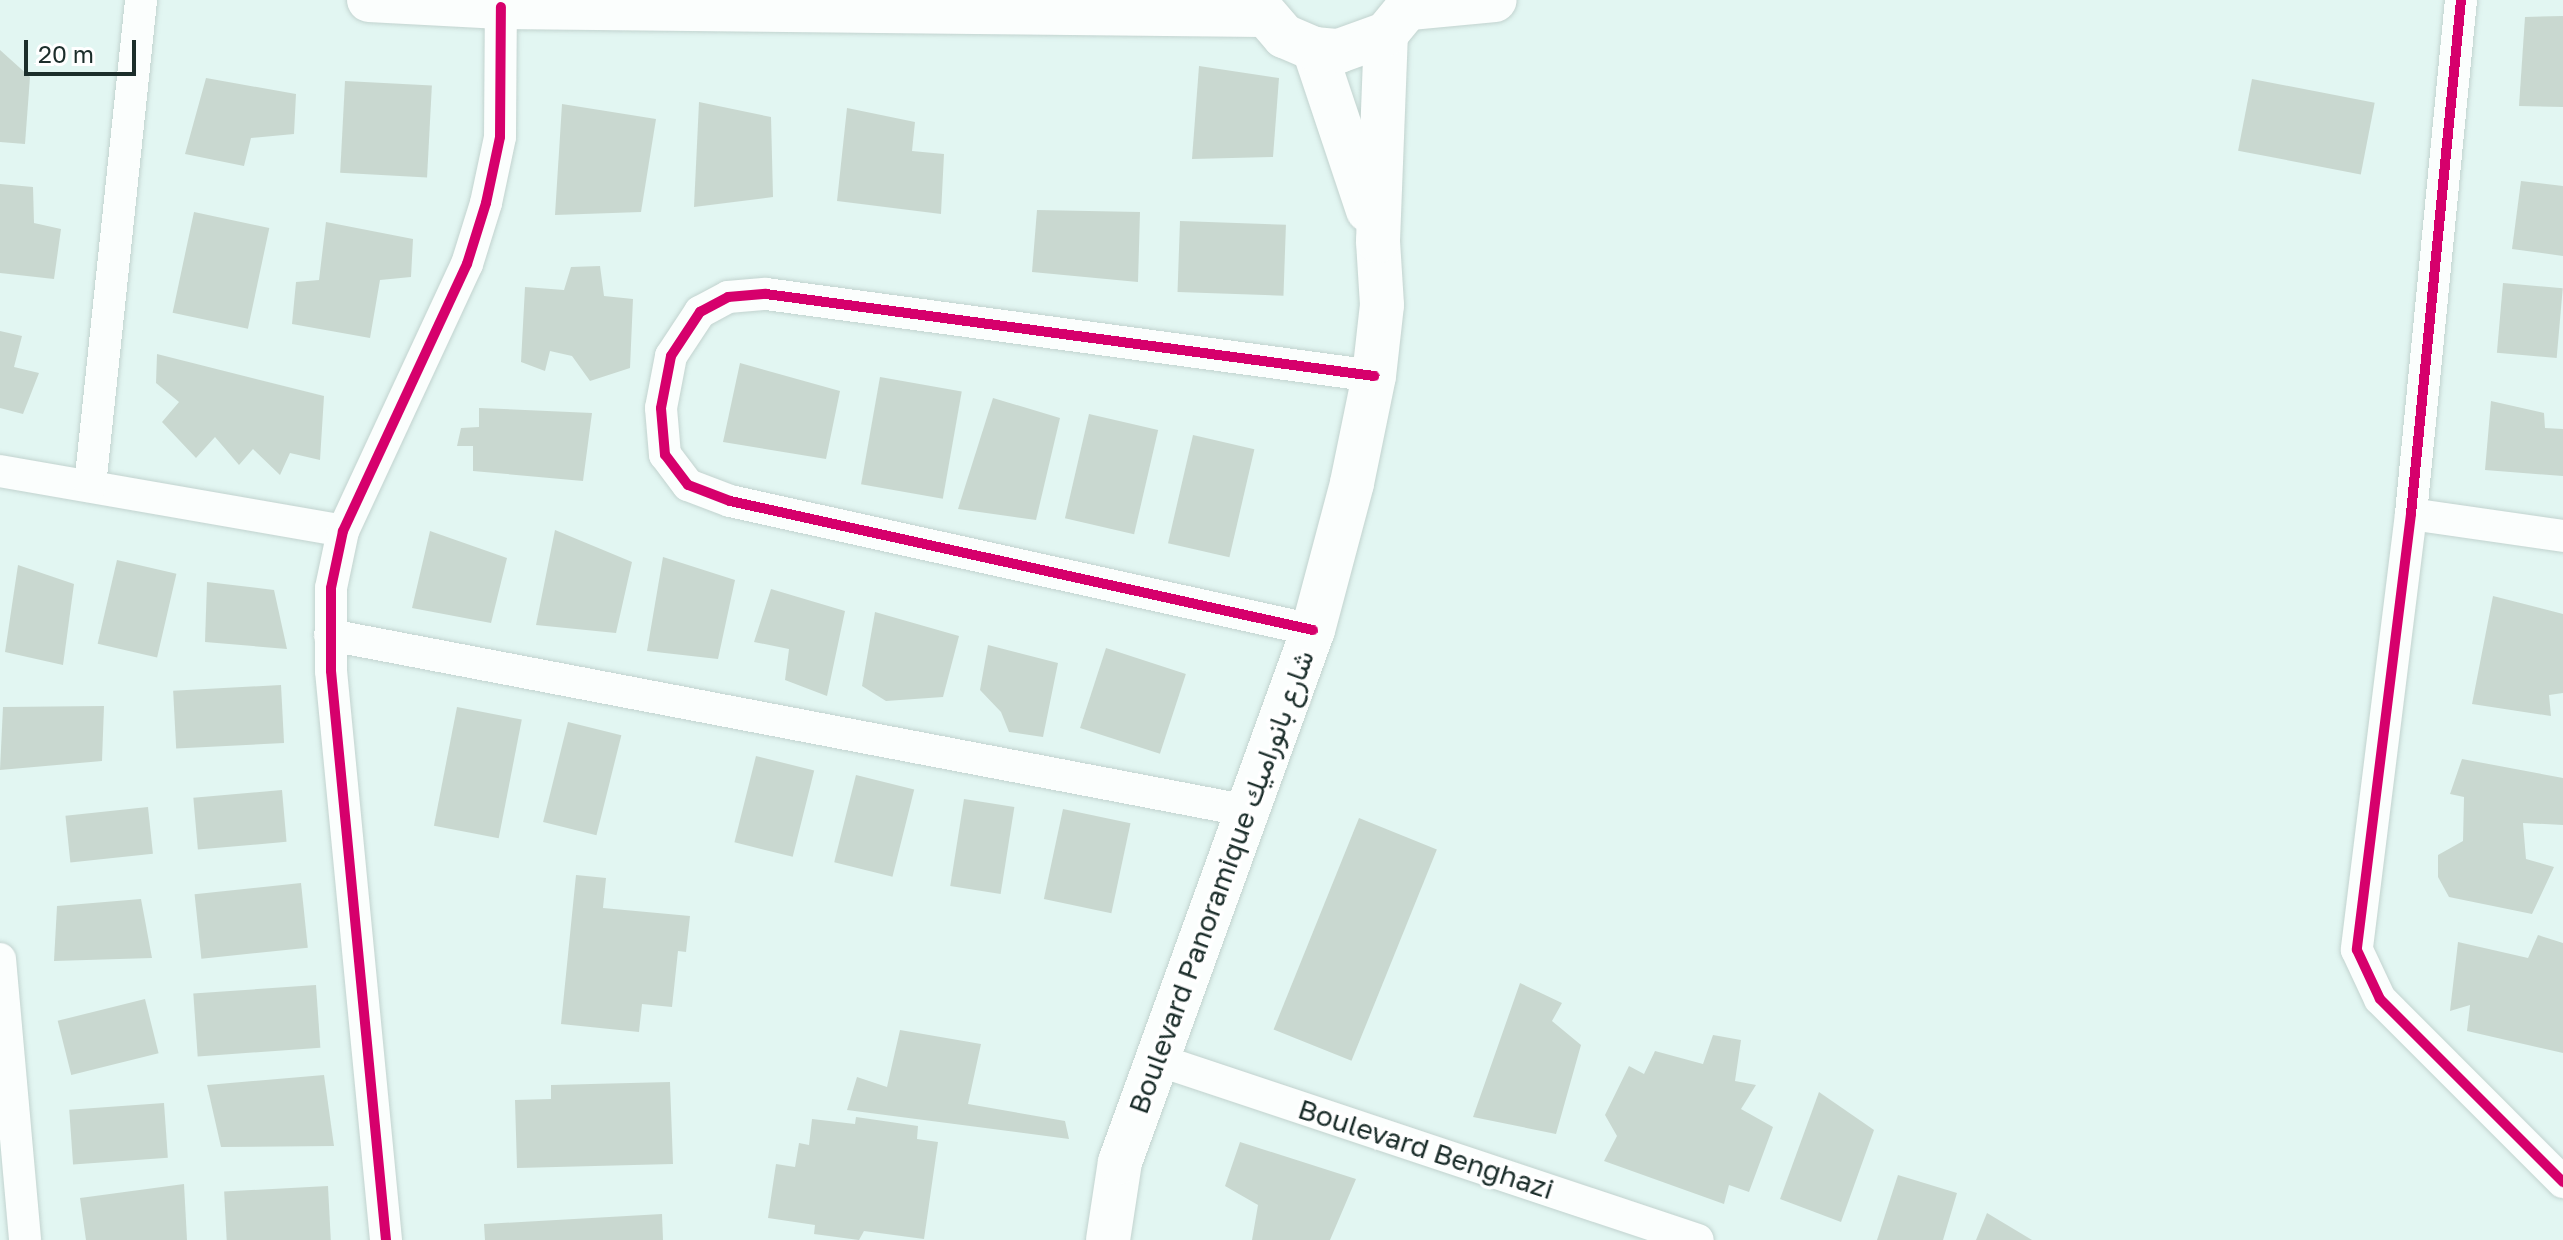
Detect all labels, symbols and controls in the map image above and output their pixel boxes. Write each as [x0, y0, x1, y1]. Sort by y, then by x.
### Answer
scale bar [28, 24, 140, 74]
text: 20 m [38, 39, 94, 68]
street label: Boulevard Panoramique شارع بانوراميك [1121, 646, 1321, 1118]
street label: Boulevard Benghazi [1294, 1092, 1558, 1206]

